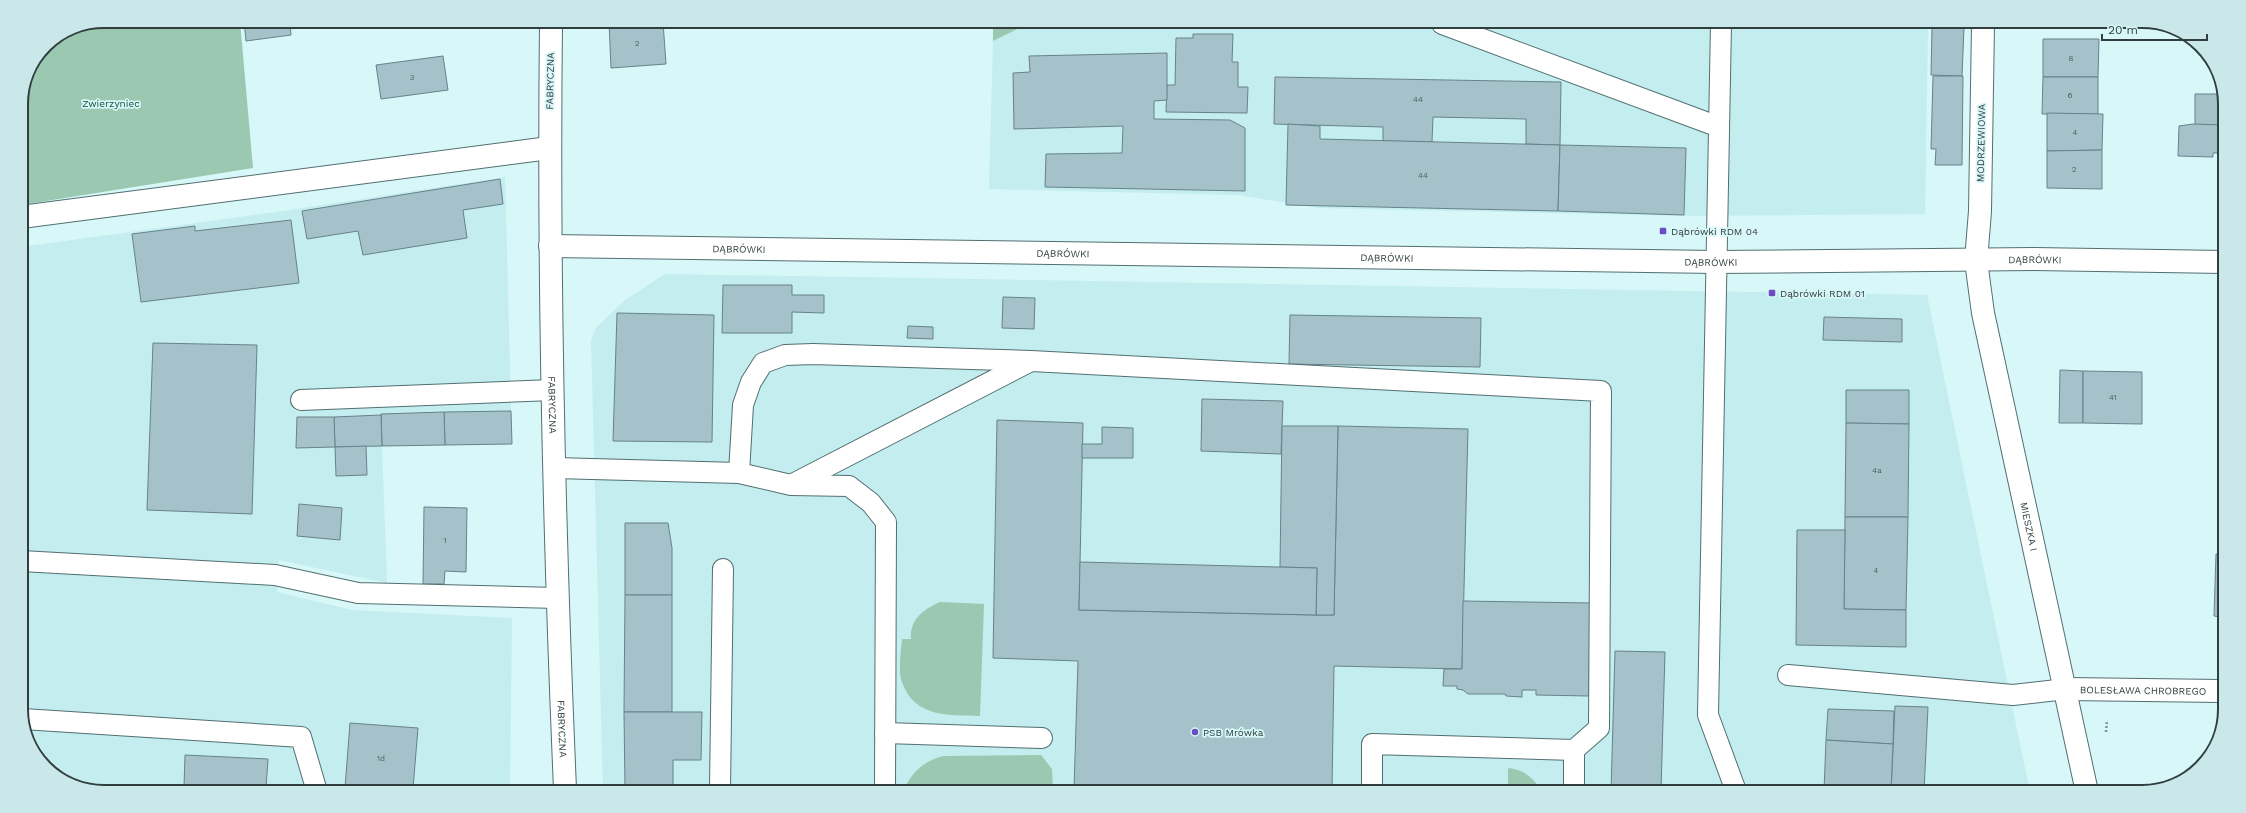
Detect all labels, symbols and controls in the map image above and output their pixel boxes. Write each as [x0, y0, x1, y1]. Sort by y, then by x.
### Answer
scale bar [2102, 16, 2207, 42]
text: 20 m [2108, 23, 2138, 37]
house number: 2 [635, 39, 640, 48]
street label: FABRYCZNA [544, 52, 556, 110]
house number: 8 [2069, 54, 2074, 63]
house number: 3 [410, 73, 415, 82]
house number: 6 [2068, 91, 2073, 100]
house number: 44 [1413, 95, 1423, 104]
park label: Zwierzyniec [82, 98, 140, 109]
street label: MODRZEWIOWA [1975, 103, 1987, 182]
house number: 4 [2073, 128, 2078, 137]
house number: 2 [2072, 165, 2077, 174]
house number: 44 [1418, 171, 1428, 180]
marker: Dąbrówki RDM 04 [1658, 226, 1668, 236]
place label: Dąbrówki RDM 04 [1671, 226, 1758, 237]
street label: DĄBRÓWKI [712, 243, 766, 254]
street label: DĄBRÓWKI [1036, 247, 1090, 259]
street label: DĄBRÓWKI [1360, 252, 1414, 263]
street label: DĄBRÓWKI [2008, 253, 2062, 265]
street label: DĄBRÓWKI [1684, 256, 1738, 268]
marker: Dąbrówki RDM 01 [1767, 288, 1777, 298]
place label: Dąbrówki RDM 01 [1780, 288, 1865, 299]
street label: FABRYCZNA [547, 376, 559, 434]
house number: 41 [2109, 393, 2117, 402]
house number: 4a [1872, 466, 1882, 475]
street label: MIESZKA I [2019, 501, 2040, 552]
house number: 1 [443, 536, 447, 545]
house number: 4 [1874, 566, 1879, 575]
street label: BOLESŁAWA CHROBREGO [2080, 684, 2206, 696]
street label: FABRYCZNA [556, 700, 569, 758]
marker: PSB Mrówka [1190, 727, 1200, 737]
place label: PSB Mrówka [1203, 727, 1264, 738]
house number: 1d [377, 754, 385, 763]

